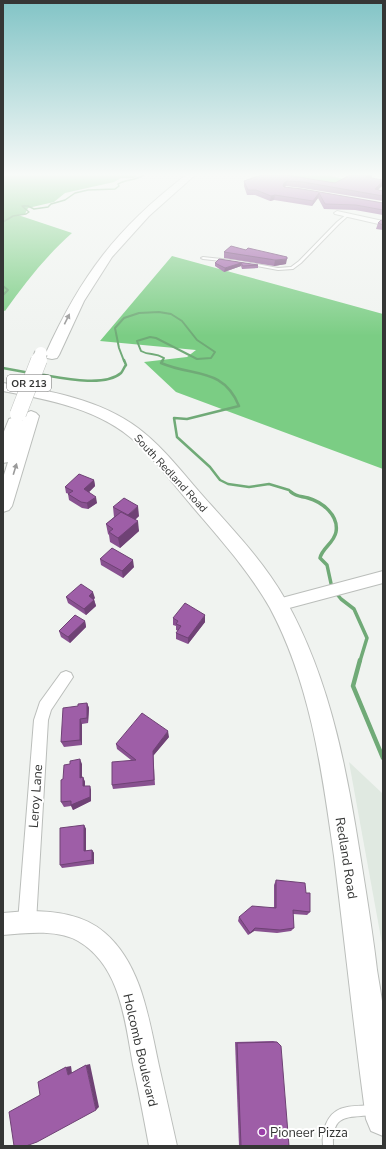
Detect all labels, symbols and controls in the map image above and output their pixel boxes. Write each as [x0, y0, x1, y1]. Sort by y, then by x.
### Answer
one-way arrow [64, 313, 70, 325]
road number: OR 213 [7, 375, 51, 391]
street label: South Redland Road [130, 431, 211, 516]
one-way arrow [12, 462, 18, 474]
street label: Leroy Lane [25, 763, 47, 829]
street label: Redland Road [331, 816, 361, 900]
street label: Holcomb Boulevard [118, 992, 162, 1109]
place label: Pioneer Pizza [270, 1124, 348, 1142]
marker: Pioneer Pizza [257, 1127, 267, 1137]

